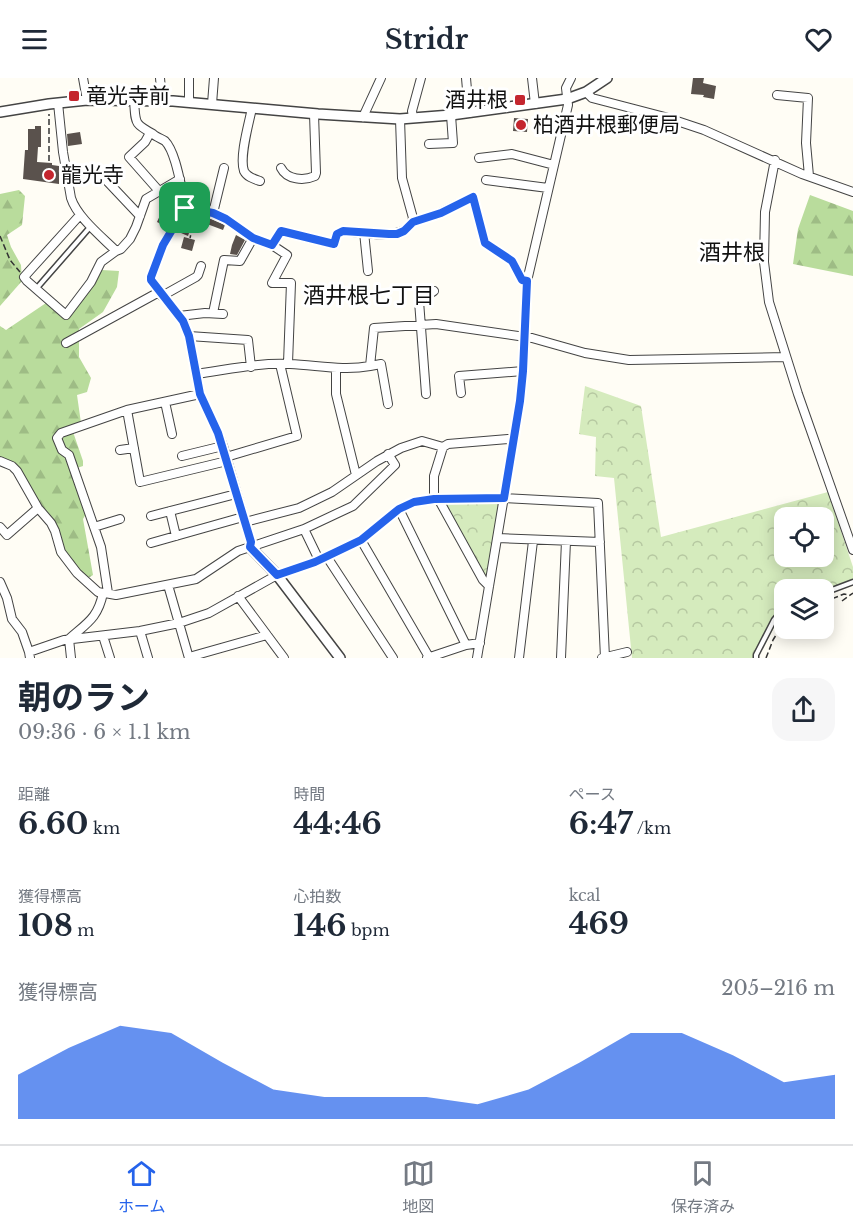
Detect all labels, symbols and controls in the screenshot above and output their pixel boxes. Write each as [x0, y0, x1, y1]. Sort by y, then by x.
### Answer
icon: menu [18, 23, 51, 56]
text: Stridr [385, 23, 468, 56]
icon: heart [802, 23, 835, 56]
place label: 竜光寺前 [86, 83, 170, 109]
place label: 酒井根 [445, 87, 508, 113]
marker: 竜光寺前 [67, 89, 81, 103]
marker: 酒井根 [513, 93, 527, 107]
place label: 柏酒井根郵便局 [533, 112, 680, 138]
marker: 柏酒井根郵便局 [514, 118, 528, 132]
place label: 龍光寺 [61, 162, 124, 188]
marker: 龍光寺 [42, 168, 56, 182]
pin [159, 182, 210, 233]
icon: arrive [168, 191, 201, 224]
district label: 酒井根 [699, 239, 765, 266]
district label: 酒井根七丁目 [303, 282, 435, 309]
map controls [774, 507, 834, 639]
button: locate [774, 507, 834, 567]
button: layers [774, 579, 834, 639]
text: 朝のラン [18, 677, 150, 718]
button: share [772, 678, 835, 741]
text: 09:36 · 6 × 1.1 km [18, 720, 191, 744]
text: 距離 [18, 784, 50, 804]
text: 時間 [293, 784, 325, 804]
text: ペース [569, 784, 616, 804]
text: 6.60 [18, 805, 89, 842]
text: 44:46 [293, 805, 382, 842]
text: 6:47 [569, 805, 633, 842]
text: km [89, 818, 120, 838]
text: /km [633, 818, 671, 838]
text: kcal [569, 885, 601, 905]
text: 獲得標高 [18, 886, 82, 906]
text: 心拍数 [293, 886, 341, 906]
text: 469 [569, 905, 629, 942]
text: 108 [18, 907, 73, 944]
text: 146 [293, 907, 347, 944]
text: m [73, 920, 95, 940]
text: bpm [347, 920, 390, 940]
text: 205–216 m [721, 976, 835, 1000]
text: 獲得標高 [18, 980, 98, 1004]
tab: ホーム [118, 1157, 166, 1217]
tab: 地図 [402, 1157, 435, 1217]
tab: 保存済み [671, 1157, 735, 1217]

